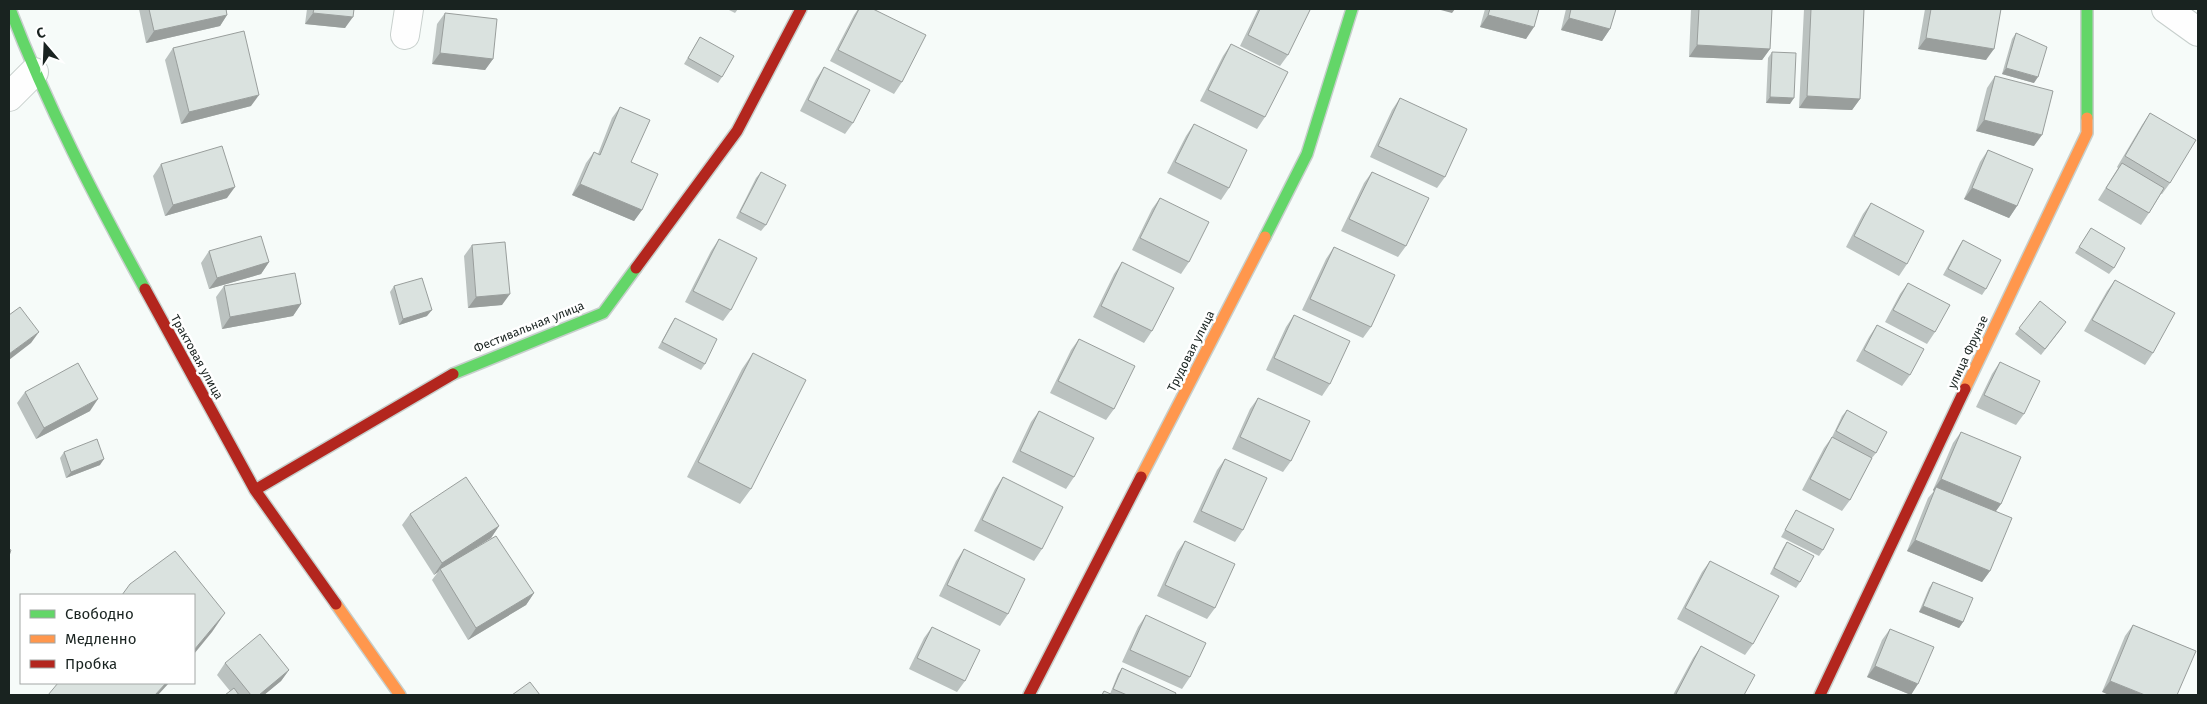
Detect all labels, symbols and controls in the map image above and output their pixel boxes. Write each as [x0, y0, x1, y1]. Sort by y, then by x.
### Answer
north arrow [20, 20, 70, 70]
text: С [34, 24, 48, 43]
street label: Фестивальная улица [472, 298, 586, 356]
street label: Трудовая улица [1165, 308, 1217, 394]
street label: Трактовая улица [168, 312, 226, 402]
street label: улица Фрунзе [1945, 313, 1991, 391]
legend [20, 594, 195, 684]
text: Свободно [65, 605, 134, 623]
text: Медленно [65, 630, 137, 648]
text: Пробка [65, 655, 117, 673]

